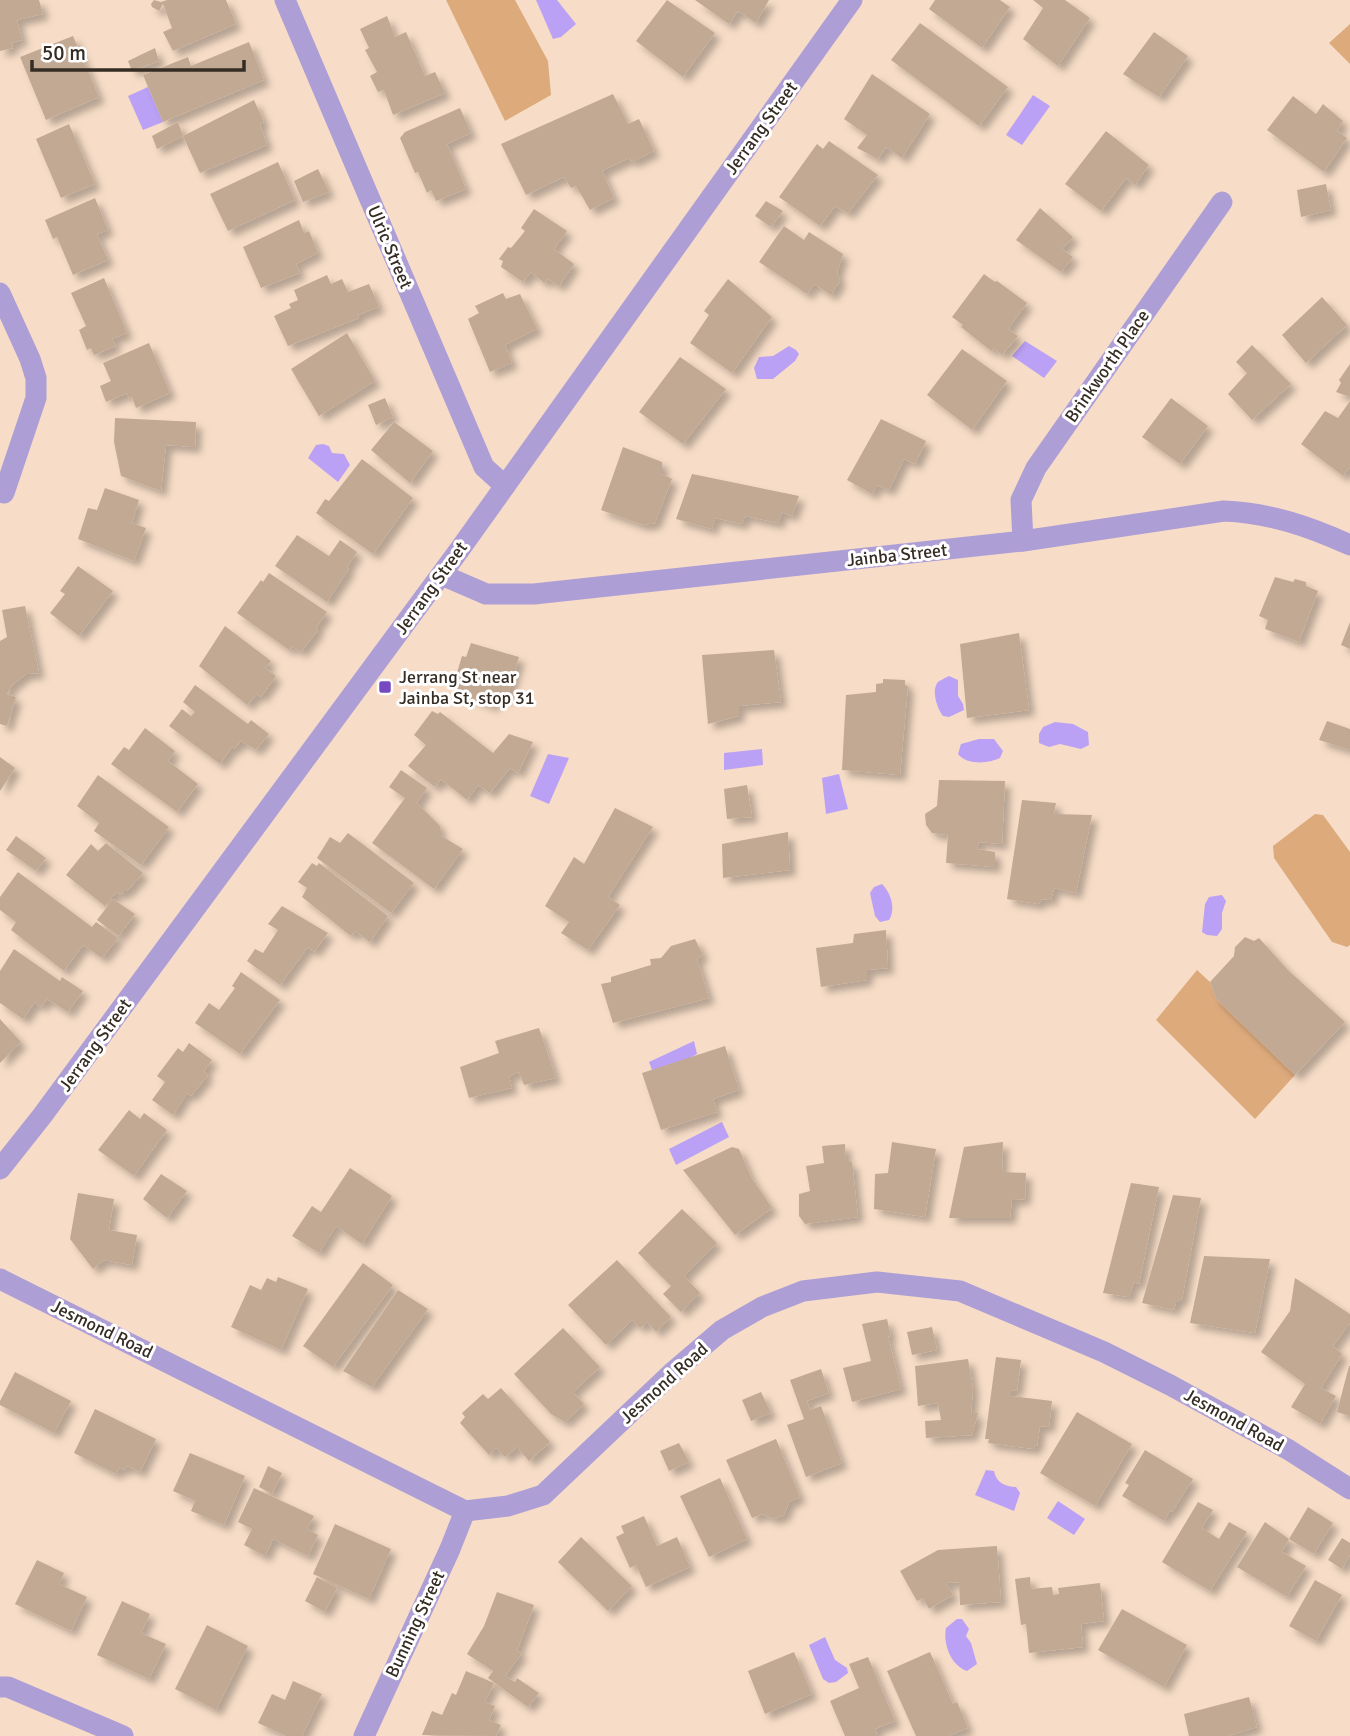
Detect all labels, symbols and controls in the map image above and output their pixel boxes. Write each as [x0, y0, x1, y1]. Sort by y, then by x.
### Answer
scale bar [32, 28, 243, 72]
text: 50 m [42, 40, 86, 66]
street label: Jerrang Street [720, 77, 802, 179]
street label: Ulric Street [363, 202, 417, 292]
street label: Brinkworth Place [1060, 305, 1154, 427]
street label: Jerrang Street [390, 537, 472, 639]
street label: Jainba Street [846, 539, 948, 571]
place label: Jerrang St near Jainba St, stop 31 [399, 666, 534, 709]
marker: Jerrang St near Jainba St, stop 31 [377, 679, 393, 695]
street label: Jerrang Street [54, 994, 136, 1096]
street label: Jesmond Road [48, 1295, 156, 1363]
street label: Jesmond Road [616, 1338, 712, 1428]
street label: Jesmond Road [1180, 1384, 1288, 1456]
street label: Bunning Street [381, 1567, 449, 1681]

